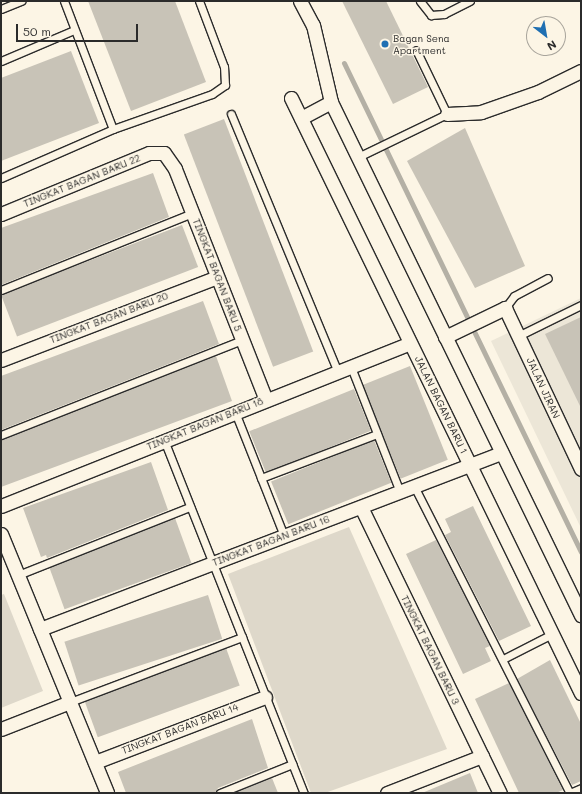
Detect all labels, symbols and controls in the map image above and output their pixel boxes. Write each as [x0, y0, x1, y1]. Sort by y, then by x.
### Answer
scale bar [18, 16, 140, 42]
north arrow [526, 16, 566, 56]
text: 50 m [23, 23, 51, 39]
place label: Bagan Sena Apartment [393, 32, 450, 56]
text: N [544, 37, 559, 54]
marker: Bagan Sena Apartment [380, 39, 390, 49]
street label: TINGKAT BAGAN BARU 22 [22, 152, 142, 210]
street label: TINGKAT BAGAN BARU 5 [190, 217, 244, 333]
street label: TINGKAT BAGAN BARU 20 [48, 290, 170, 346]
street label: JALAN BAGAN BARU 1 [412, 354, 470, 456]
street label: JALAN JIRAN [524, 356, 562, 420]
street label: TINGKAT BAGAN BARU 18 [145, 395, 265, 453]
street label: TINGKAT BAGAN BARU 16 [211, 513, 331, 569]
street label: TINGKAT BAGAN BARU 3 [398, 594, 462, 706]
street label: TINGKAT BAGAN BARU 14 [120, 701, 240, 757]

